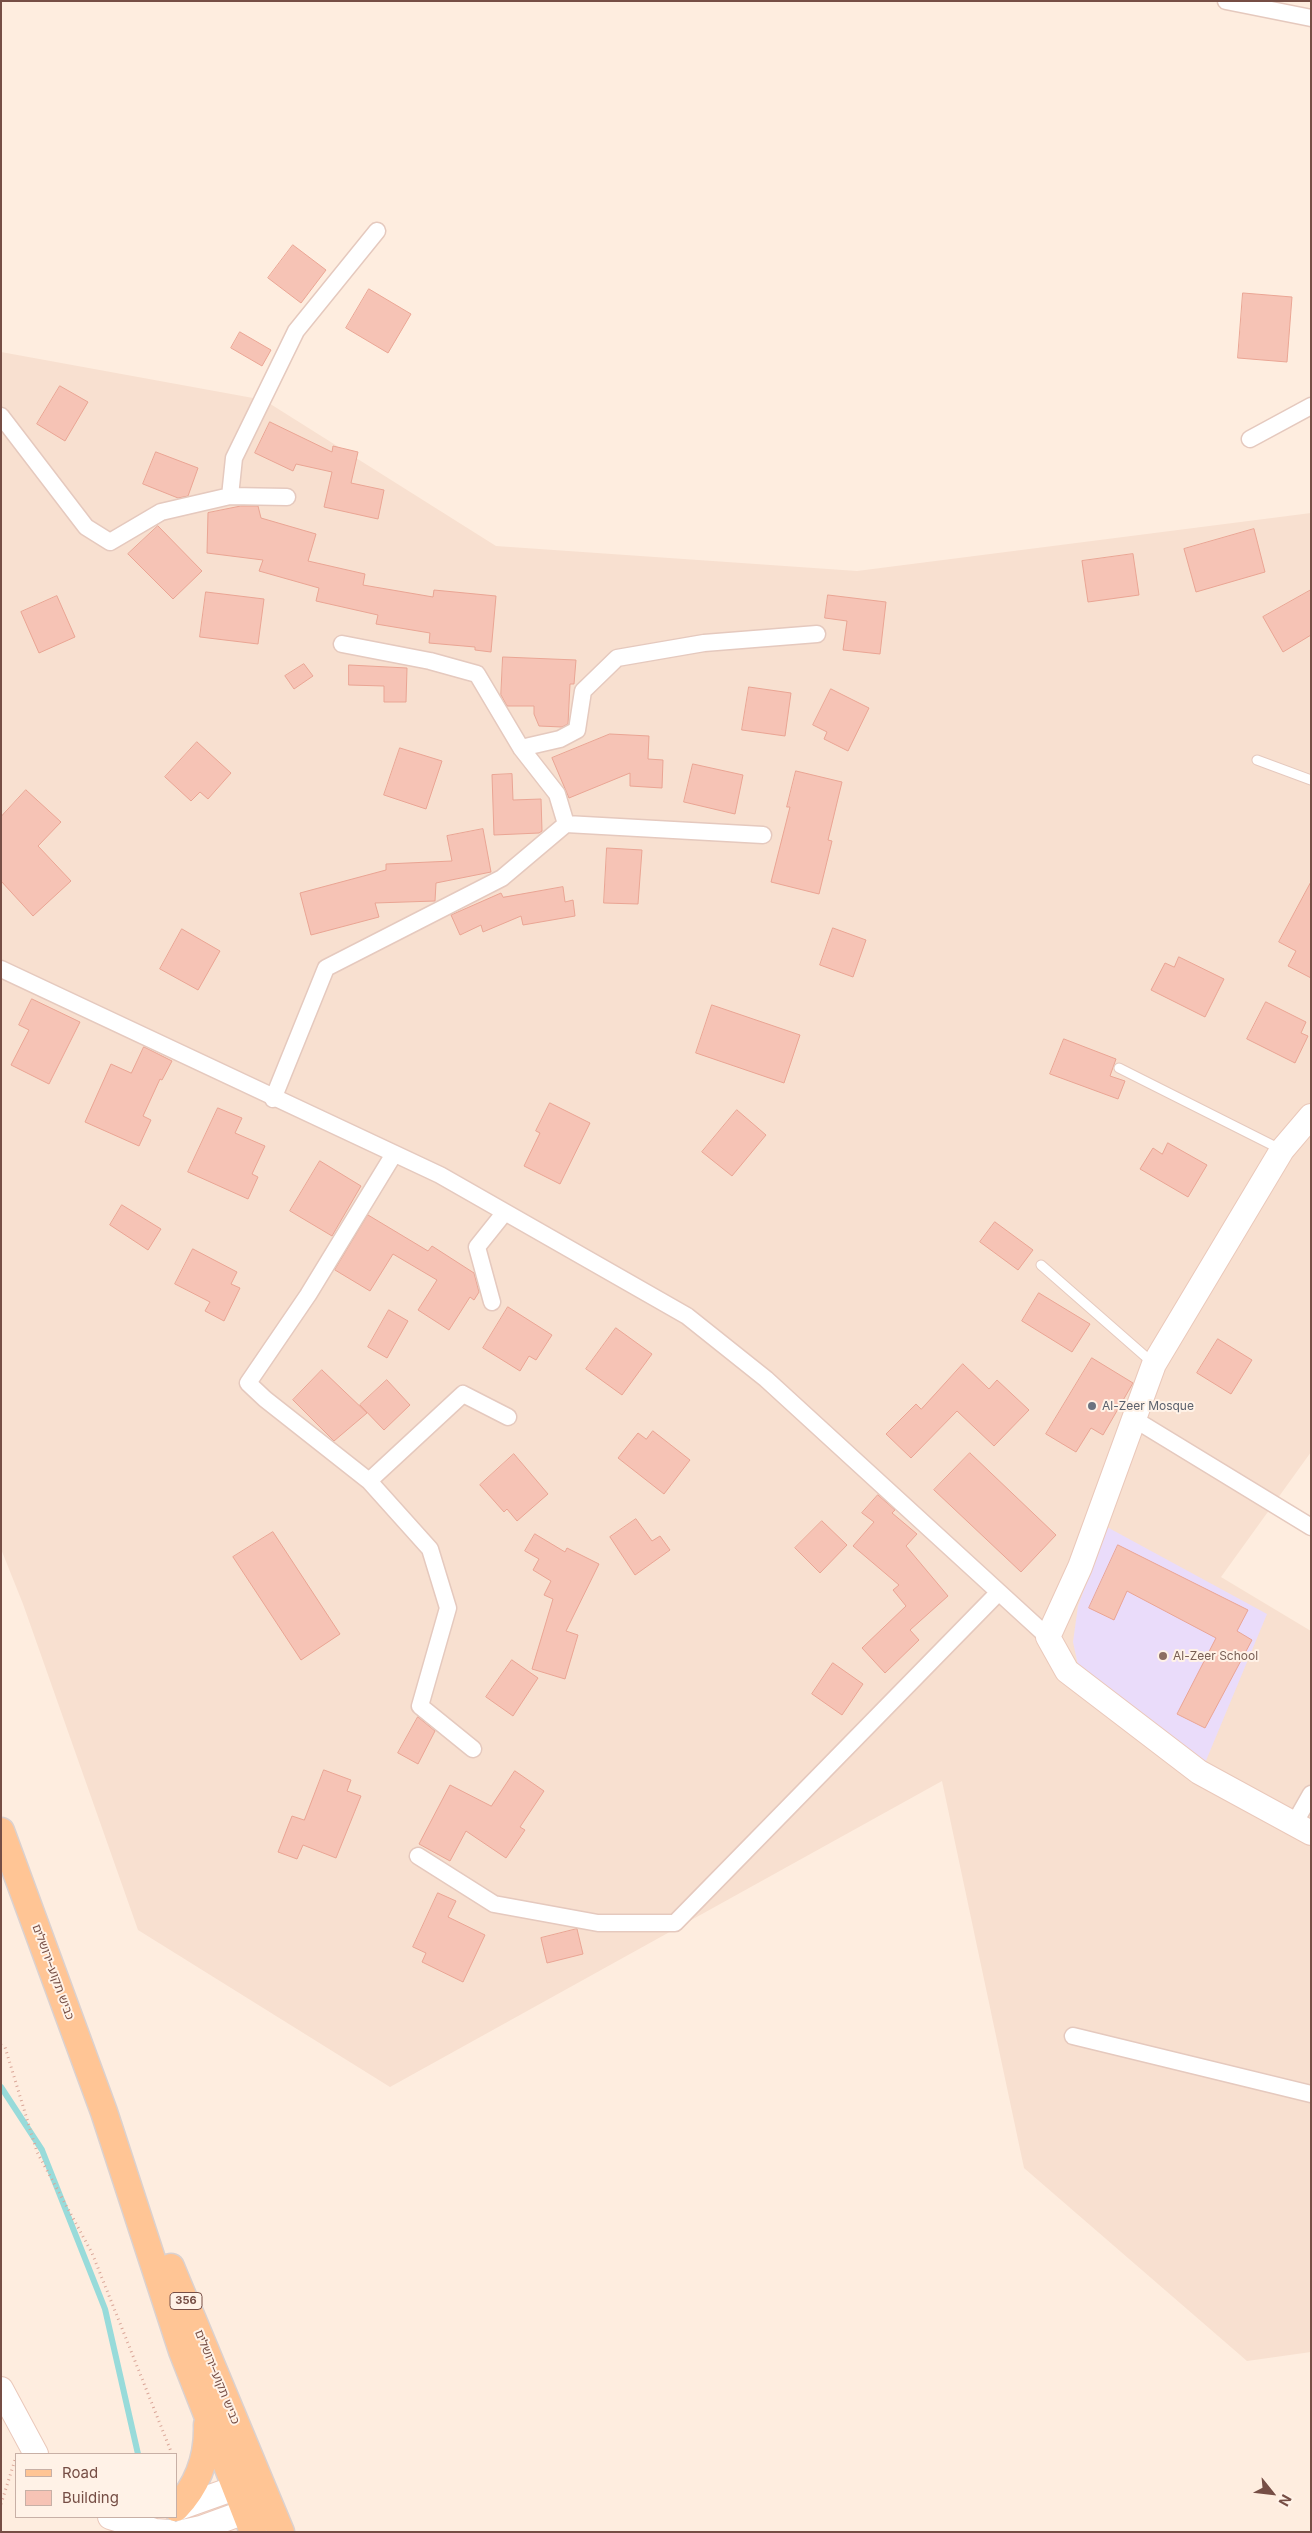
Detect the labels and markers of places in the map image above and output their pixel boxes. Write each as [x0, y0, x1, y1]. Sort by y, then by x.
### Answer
place label: Al-Zeer Mosque [1102, 1399, 1194, 1413]
marker: Al-Zeer Mosque [1086, 1400, 1098, 1412]
place label: Al-Zeer School [1173, 1649, 1258, 1663]
marker: Al-Zeer School [1157, 1650, 1169, 1662]

